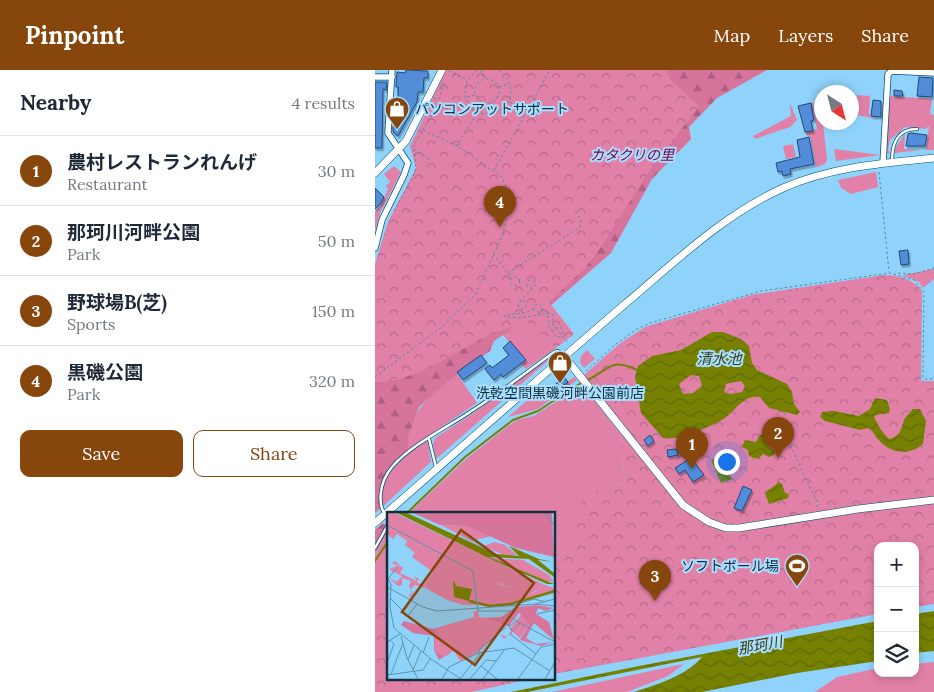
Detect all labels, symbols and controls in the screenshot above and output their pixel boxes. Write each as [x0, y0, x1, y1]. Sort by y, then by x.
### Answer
text: Pinpoint [25, 20, 124, 51]
text: Map [714, 24, 750, 47]
text: Layers [778, 24, 833, 47]
text: Share [861, 24, 909, 47]
north arrow [814, 85, 859, 130]
text: Nearby [20, 89, 91, 116]
text: 4 results [292, 93, 355, 113]
shop icon: パソコンアットサポート [384, 96, 410, 130]
place label: パソコンアットサポート [415, 100, 569, 118]
park label: カタクリの里 [590, 146, 675, 164]
text: 農村レストランれんげ [67, 150, 257, 174]
text: 1 [33, 161, 39, 181]
text: 30 m [318, 161, 355, 181]
text: Restaurant [67, 174, 148, 194]
pin: 4 [484, 186, 516, 227]
text: 那珂川河畔公園 [67, 220, 200, 244]
text: 2 [32, 231, 40, 251]
text: 50 m [318, 231, 355, 251]
text: Park [67, 244, 100, 264]
text: 野球場B(芝) [67, 290, 167, 314]
text: 3 [32, 301, 40, 321]
text: 150 m [312, 301, 355, 321]
text: Sports [67, 314, 116, 334]
water label: 清水池 [696, 349, 743, 368]
shop icon: 洗乾空間黒磯河畔公園前店 [547, 350, 573, 384]
text: 黒磯公園 [67, 360, 143, 384]
text: 4 [32, 371, 40, 391]
text: 320 m [309, 371, 355, 391]
text: Park [67, 384, 100, 404]
place label: 洗乾空間黒磯河畔公園前店 [476, 384, 644, 402]
pin: 2 [762, 417, 794, 458]
pin: 1 [676, 428, 708, 469]
button: Save [20, 430, 183, 477]
button: Share [193, 430, 355, 477]
your location [714, 449, 740, 475]
inset map [387, 512, 555, 680]
map controls [874, 542, 919, 677]
button: + [874, 542, 919, 587]
sports icon: ソフトボール場 [784, 553, 810, 587]
place label: ソフトボール場 [681, 557, 779, 575]
pin: 3 [639, 560, 671, 601]
button: − [874, 587, 919, 632]
water label: 那珂川 [736, 631, 786, 658]
button: layers [874, 632, 919, 677]

